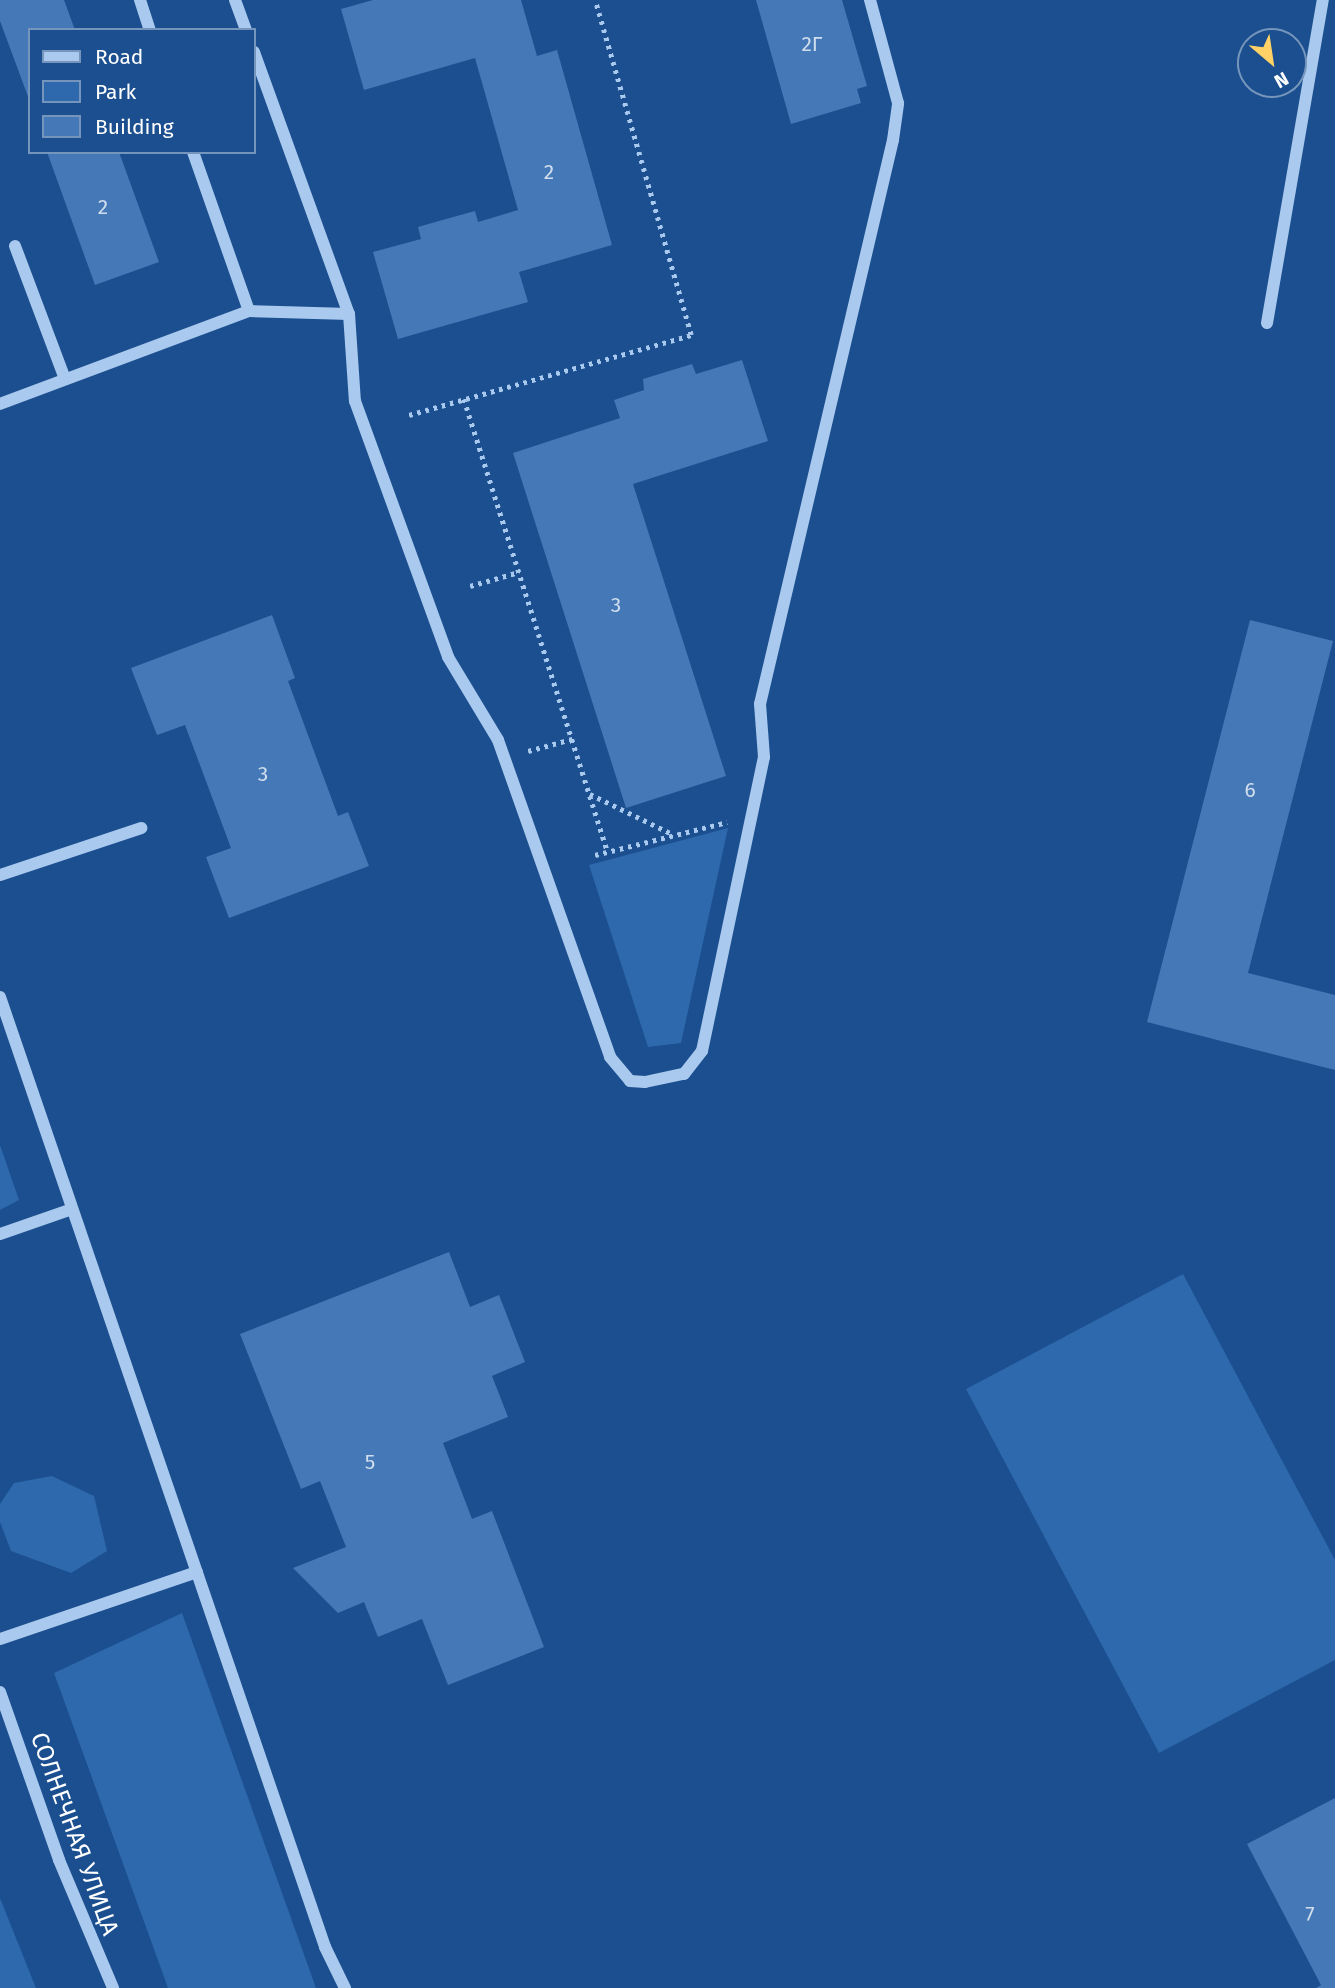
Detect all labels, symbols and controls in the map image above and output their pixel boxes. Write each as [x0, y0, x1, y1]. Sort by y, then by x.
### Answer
legend [28, 28, 256, 154]
north arrow [1237, 28, 1307, 98]
house number: 2Г [801, 31, 823, 57]
text: Road [95, 44, 143, 70]
text: N [1270, 67, 1293, 93]
text: Park [95, 79, 136, 105]
text: Building [95, 114, 174, 140]
house number: 2 [544, 159, 554, 185]
house number: 2 [98, 194, 108, 220]
house number: 3 [611, 592, 621, 618]
house number: 3 [258, 761, 268, 787]
house number: 6 [1244, 777, 1256, 803]
house number: 5 [365, 1449, 375, 1475]
street label: СОЛНЕЧНАЯ УЛИЦА [24, 1729, 124, 1939]
house number: 7 [1305, 1901, 1315, 1927]

